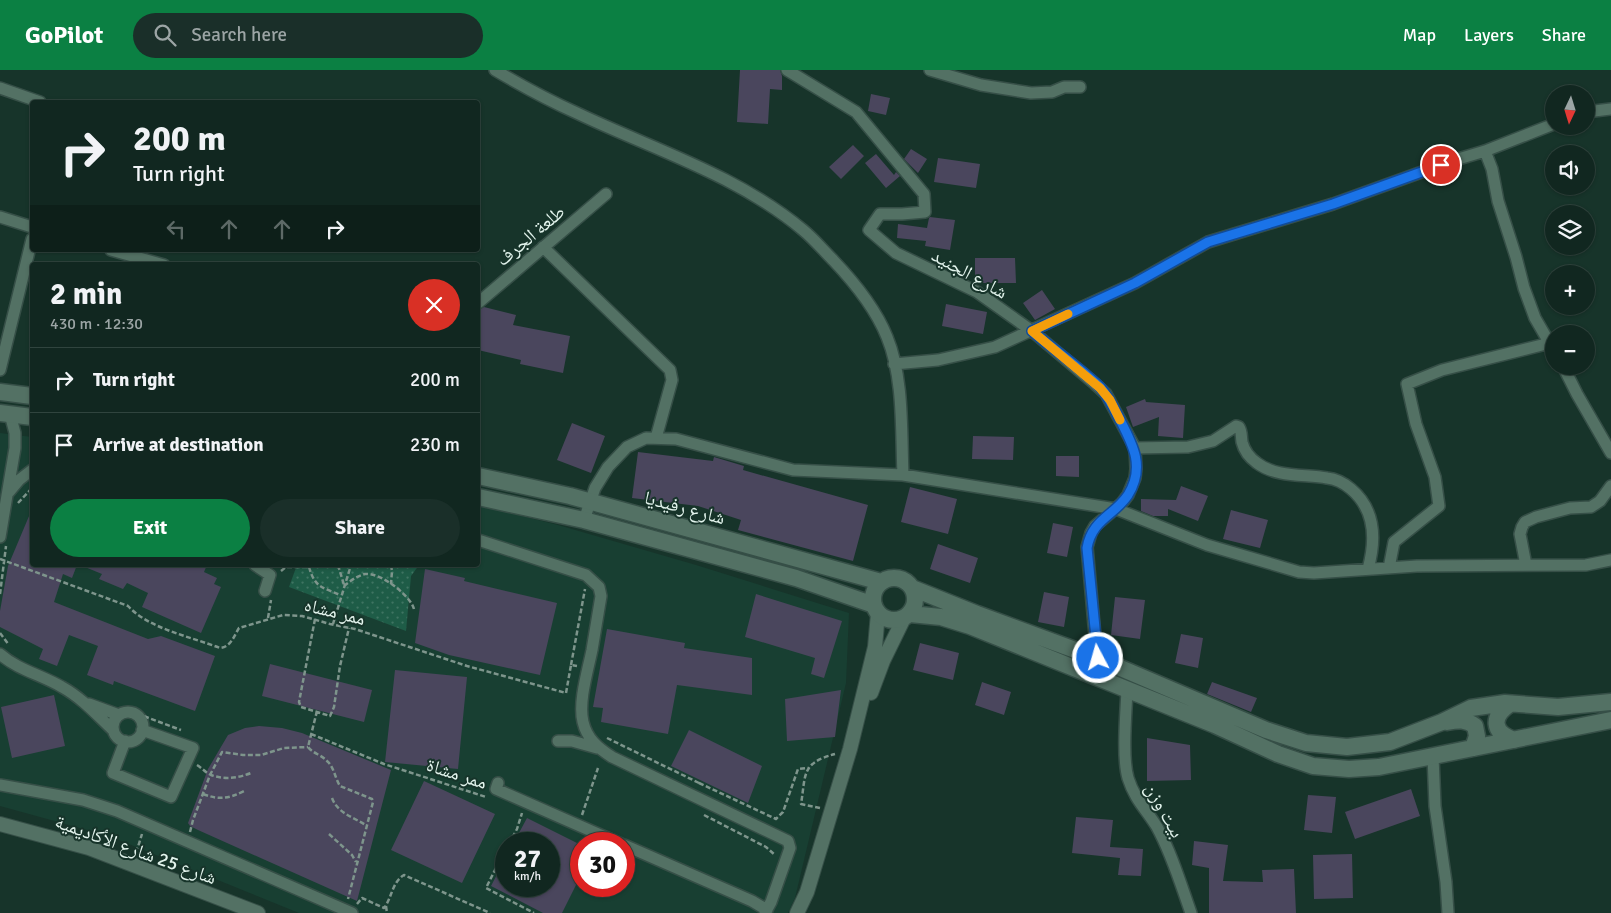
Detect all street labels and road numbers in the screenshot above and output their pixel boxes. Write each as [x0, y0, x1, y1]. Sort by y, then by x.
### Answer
street label: طلعة الجرف [491, 200, 570, 272]
street label: شارع الجنيد [927, 243, 1012, 304]
street label: شارع رفيديا [642, 486, 728, 530]
street label: ممر مشاه [302, 593, 368, 631]
street label: ممر مشاة [423, 753, 490, 795]
street label: بيت وزن [1139, 779, 1189, 842]
street label: شارع 25 شارع الأكاديمية [52, 810, 220, 890]

